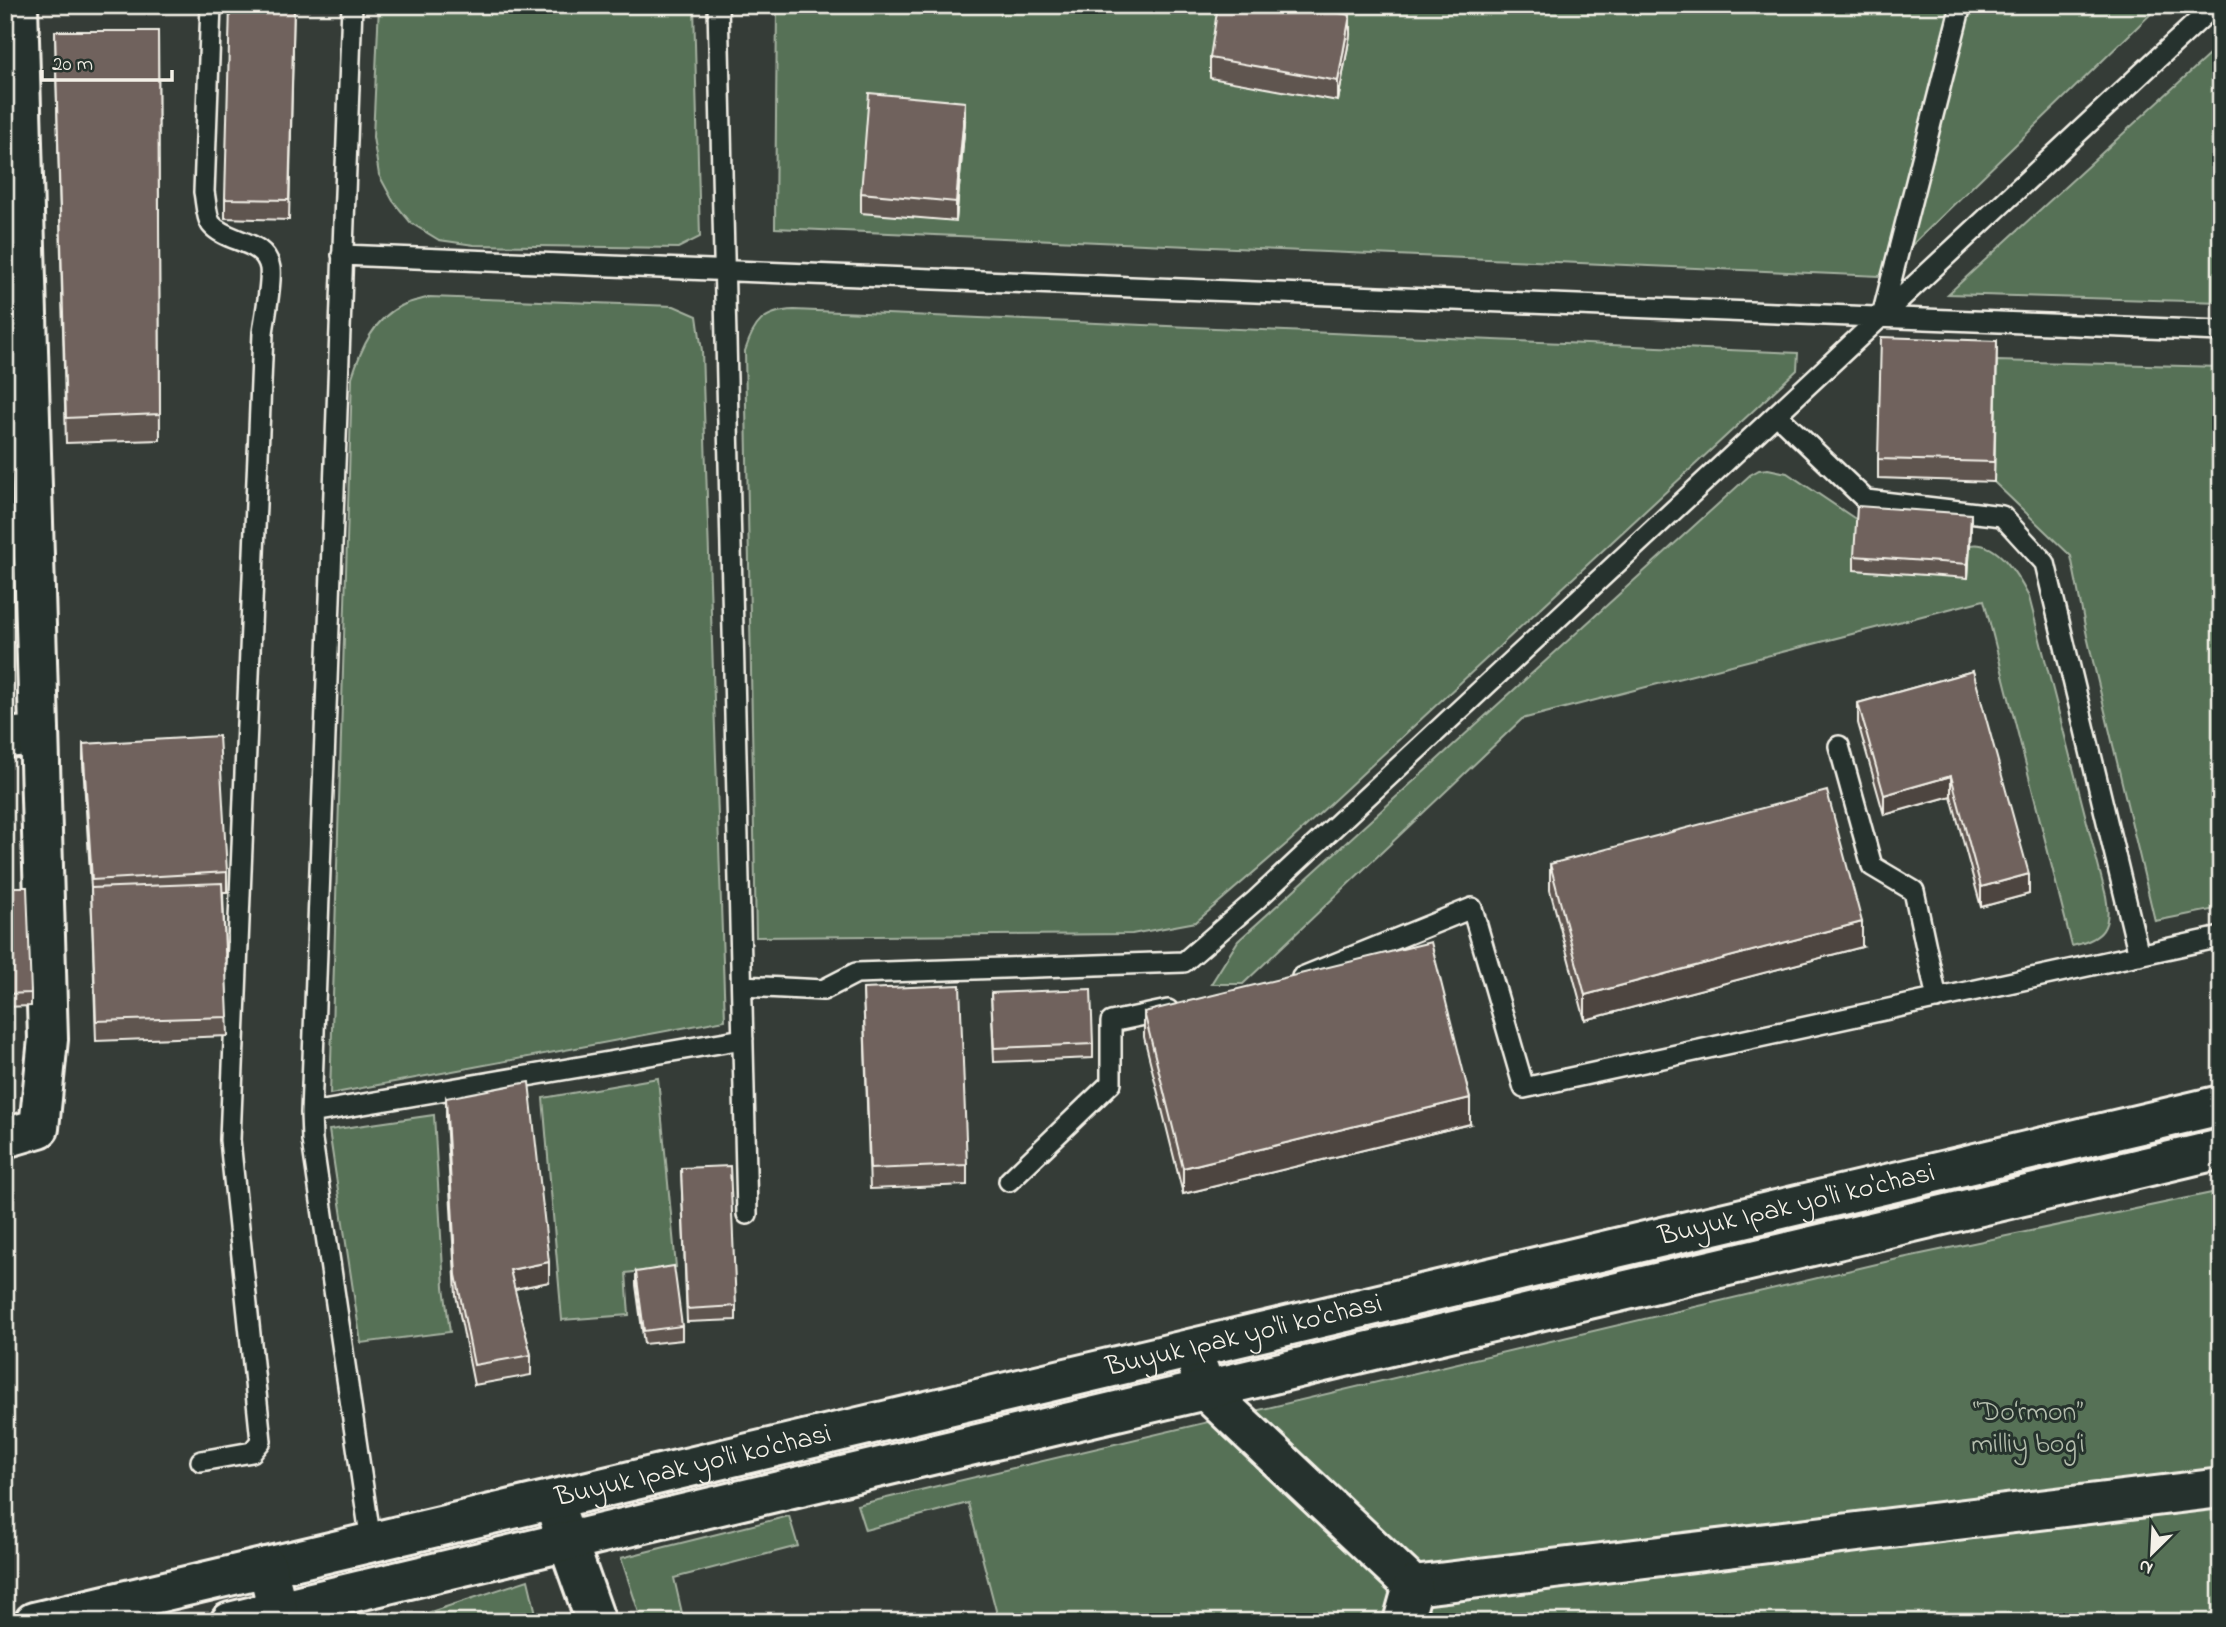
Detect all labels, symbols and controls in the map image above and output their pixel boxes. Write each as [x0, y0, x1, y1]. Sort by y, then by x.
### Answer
scale bar [42, 38, 172, 82]
text: 20 m [52, 50, 93, 80]
street label: Buyuk Ipak yo'li ko'chasi [1654, 1153, 1939, 1258]
street label: Buyuk Ipak yo'li ko'chasi [1101, 1284, 1386, 1389]
park label: “Do‘rmon” milliy bog‘i [1971, 1393, 2085, 1466]
street label: Buyuk Ipak yo'li ko'chasi [550, 1414, 835, 1519]
north arrow [2118, 1518, 2188, 1588]
text: N [2135, 1551, 2157, 1581]

